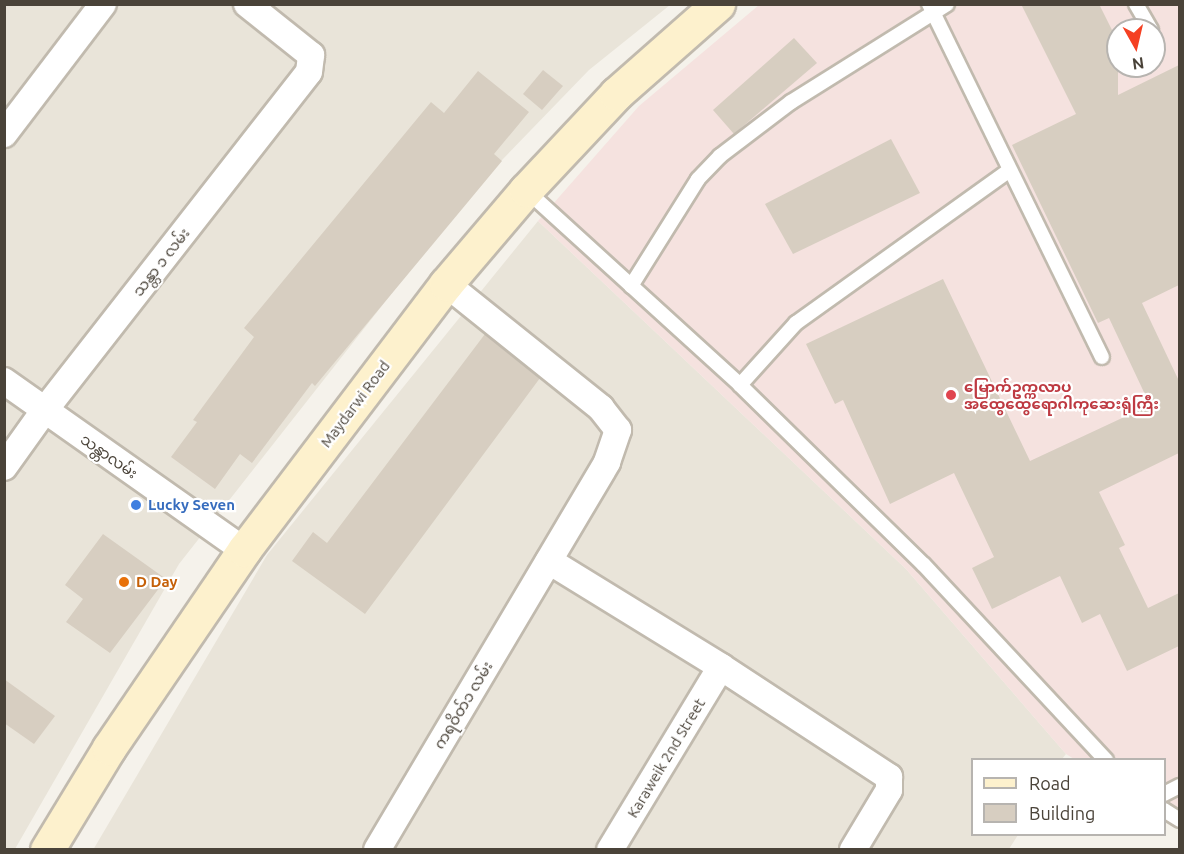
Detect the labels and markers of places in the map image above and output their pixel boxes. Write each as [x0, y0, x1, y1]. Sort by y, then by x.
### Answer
place label: မြောက်ဥက္ကလာပ အထွေထွေရောဂါကုဆေးရုံကြီး [964, 377, 1159, 412]
marker: မြောက်ဥက္ကလာပ အထွေထွေရောဂါကုဆေးရုံကြီး [942, 386, 960, 404]
place label: Lucky Seven [148, 496, 235, 514]
marker: Lucky Seven [129, 498, 143, 512]
place label: D Day [136, 573, 177, 591]
marker: D Day [117, 575, 131, 589]

